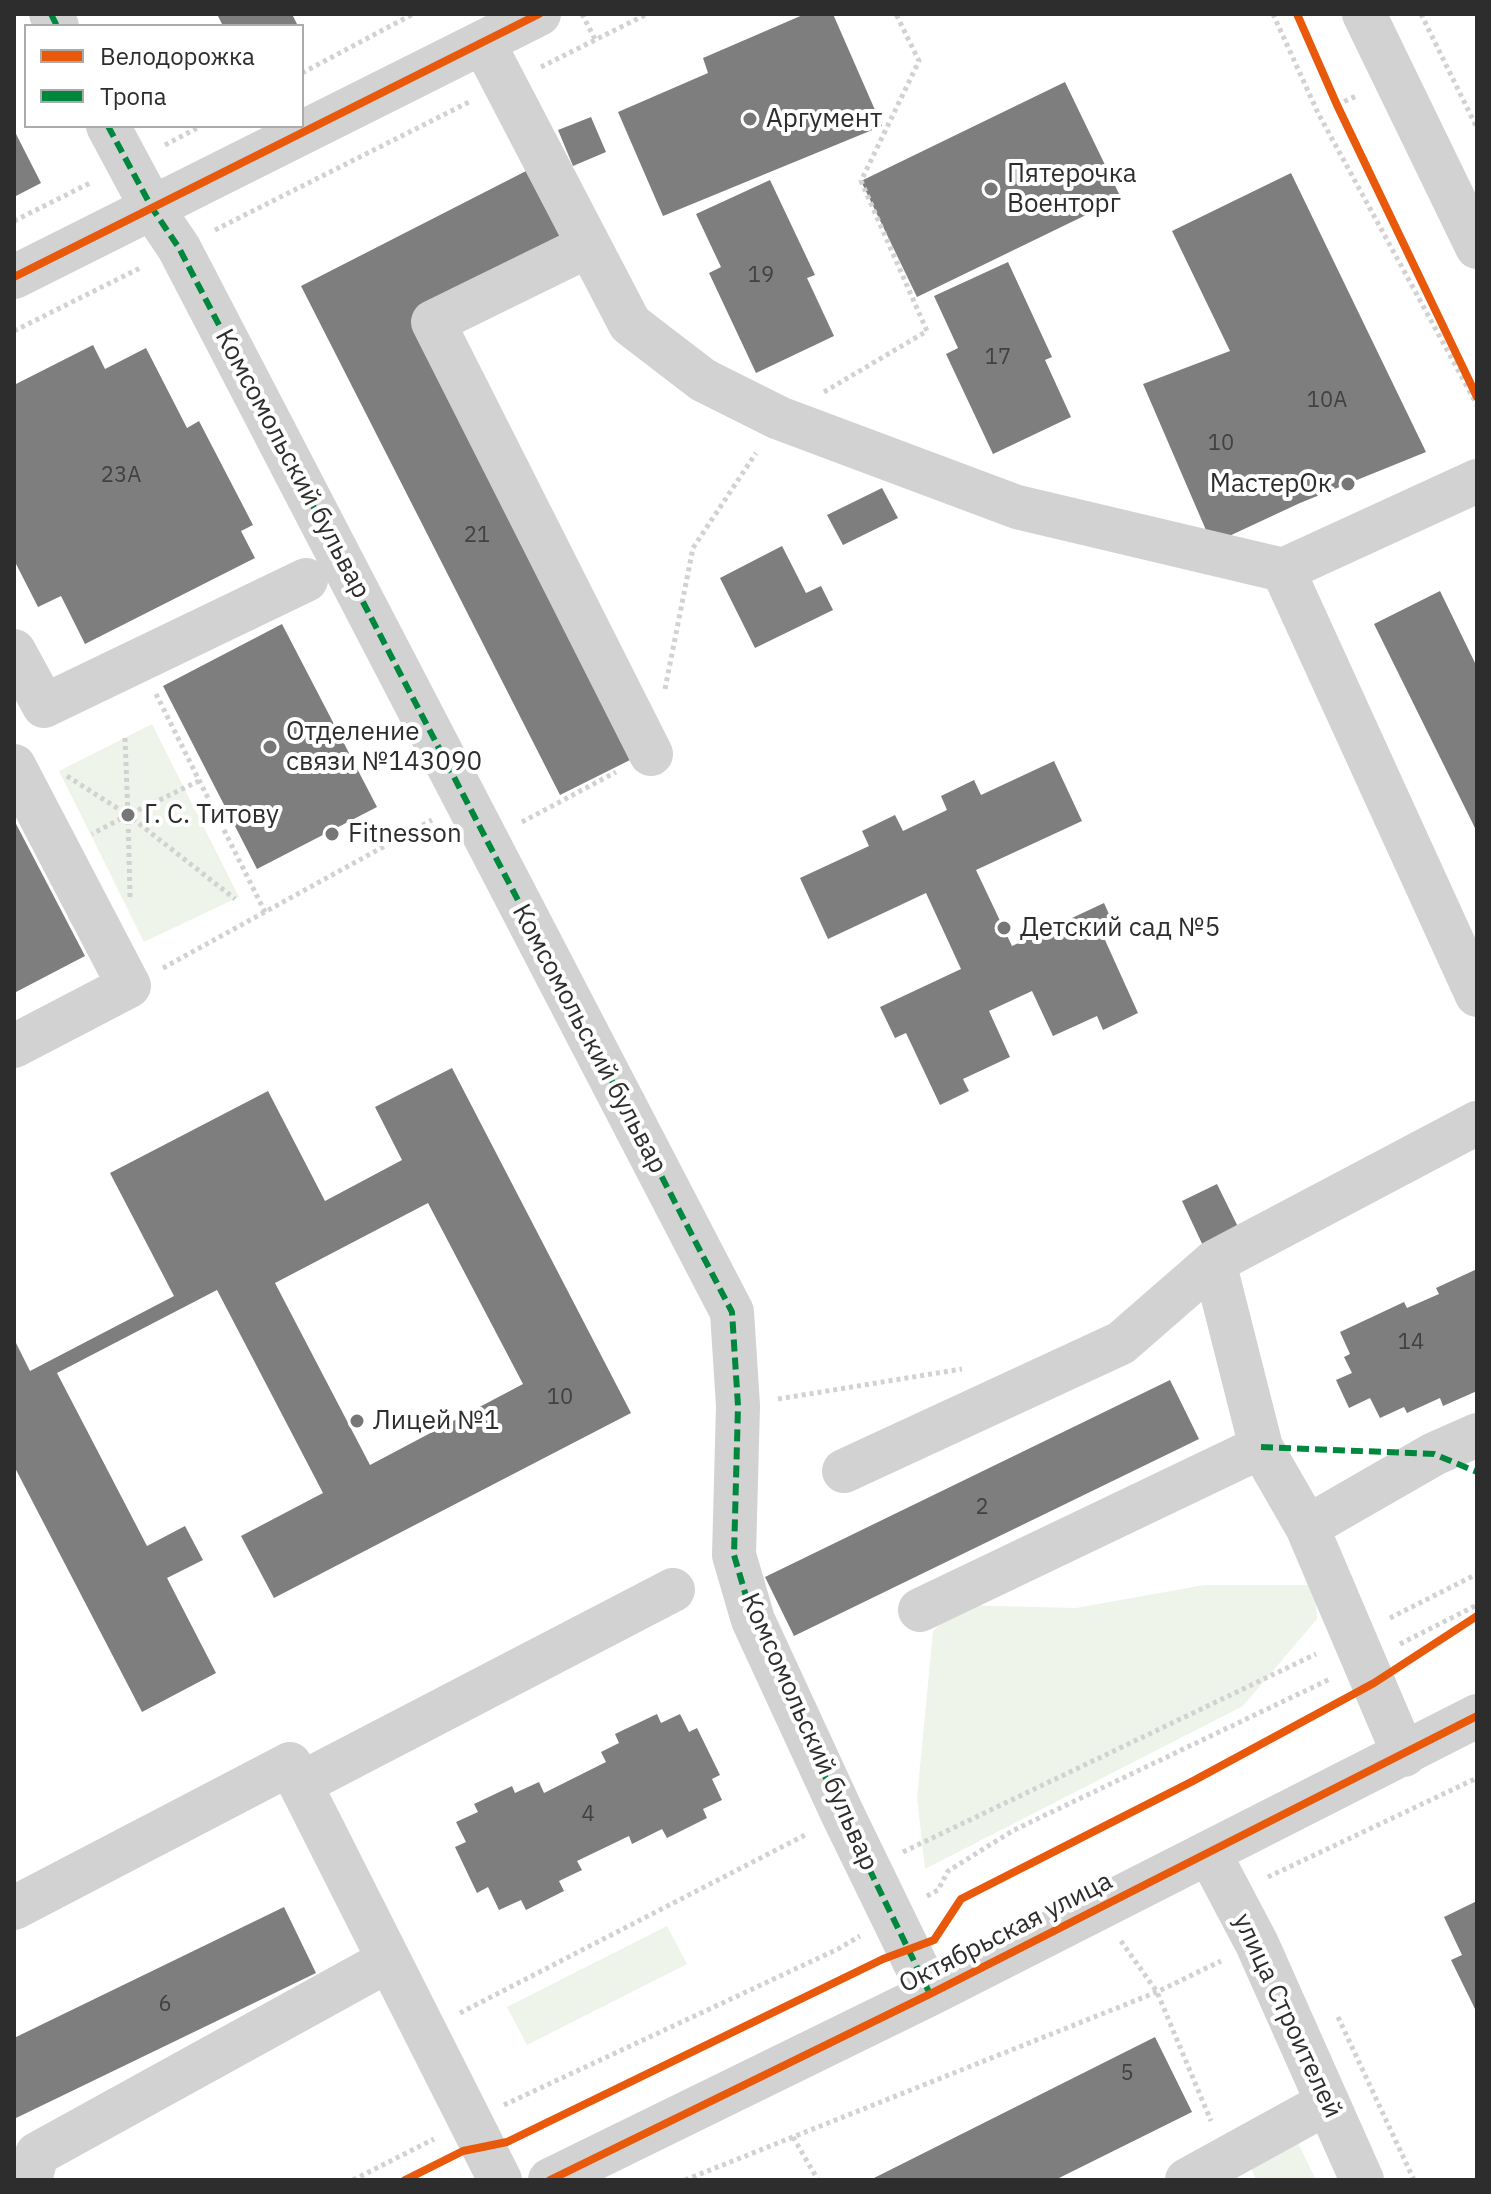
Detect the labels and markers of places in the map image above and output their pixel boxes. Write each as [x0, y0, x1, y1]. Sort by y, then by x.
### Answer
place label: Аргумент [766, 103, 882, 135]
marker: Аргумент [741, 110, 759, 128]
place label: Пятерочка Военторг [1007, 158, 1137, 220]
marker: Пятерочка Военторг [982, 180, 1000, 198]
place label: МастерОк [1210, 468, 1332, 500]
marker: МастерОк [1339, 475, 1357, 493]
place label: Отделение связи №143090 [286, 716, 482, 778]
marker: Отделение связи №143090 [261, 738, 279, 756]
place label: Г. С. Титову [144, 799, 279, 831]
marker: Г. С. Титову [119, 806, 137, 824]
place label: Fitnesson [348, 818, 462, 850]
marker: Fitnesson [323, 825, 341, 843]
place label: Детский сад №5 [1020, 912, 1220, 944]
marker: Детский сад №5 [995, 919, 1013, 937]
place label: Лицей №1 [373, 1405, 500, 1437]
marker: Лицей №1 [348, 1412, 366, 1430]

